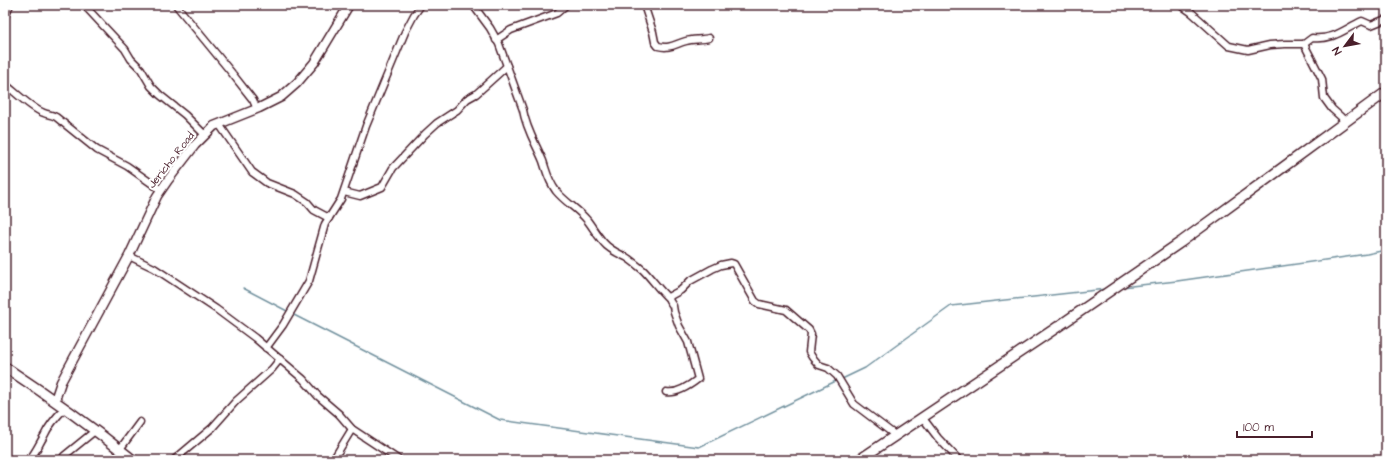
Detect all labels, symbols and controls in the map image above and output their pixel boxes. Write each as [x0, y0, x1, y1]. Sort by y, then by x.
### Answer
north arrow [1325, 26, 1365, 66]
text: N [1329, 44, 1345, 58]
street label: Jericho Road [144, 128, 198, 191]
scale bar [1237, 413, 1312, 439]
text: 100 m [1243, 419, 1274, 436]

